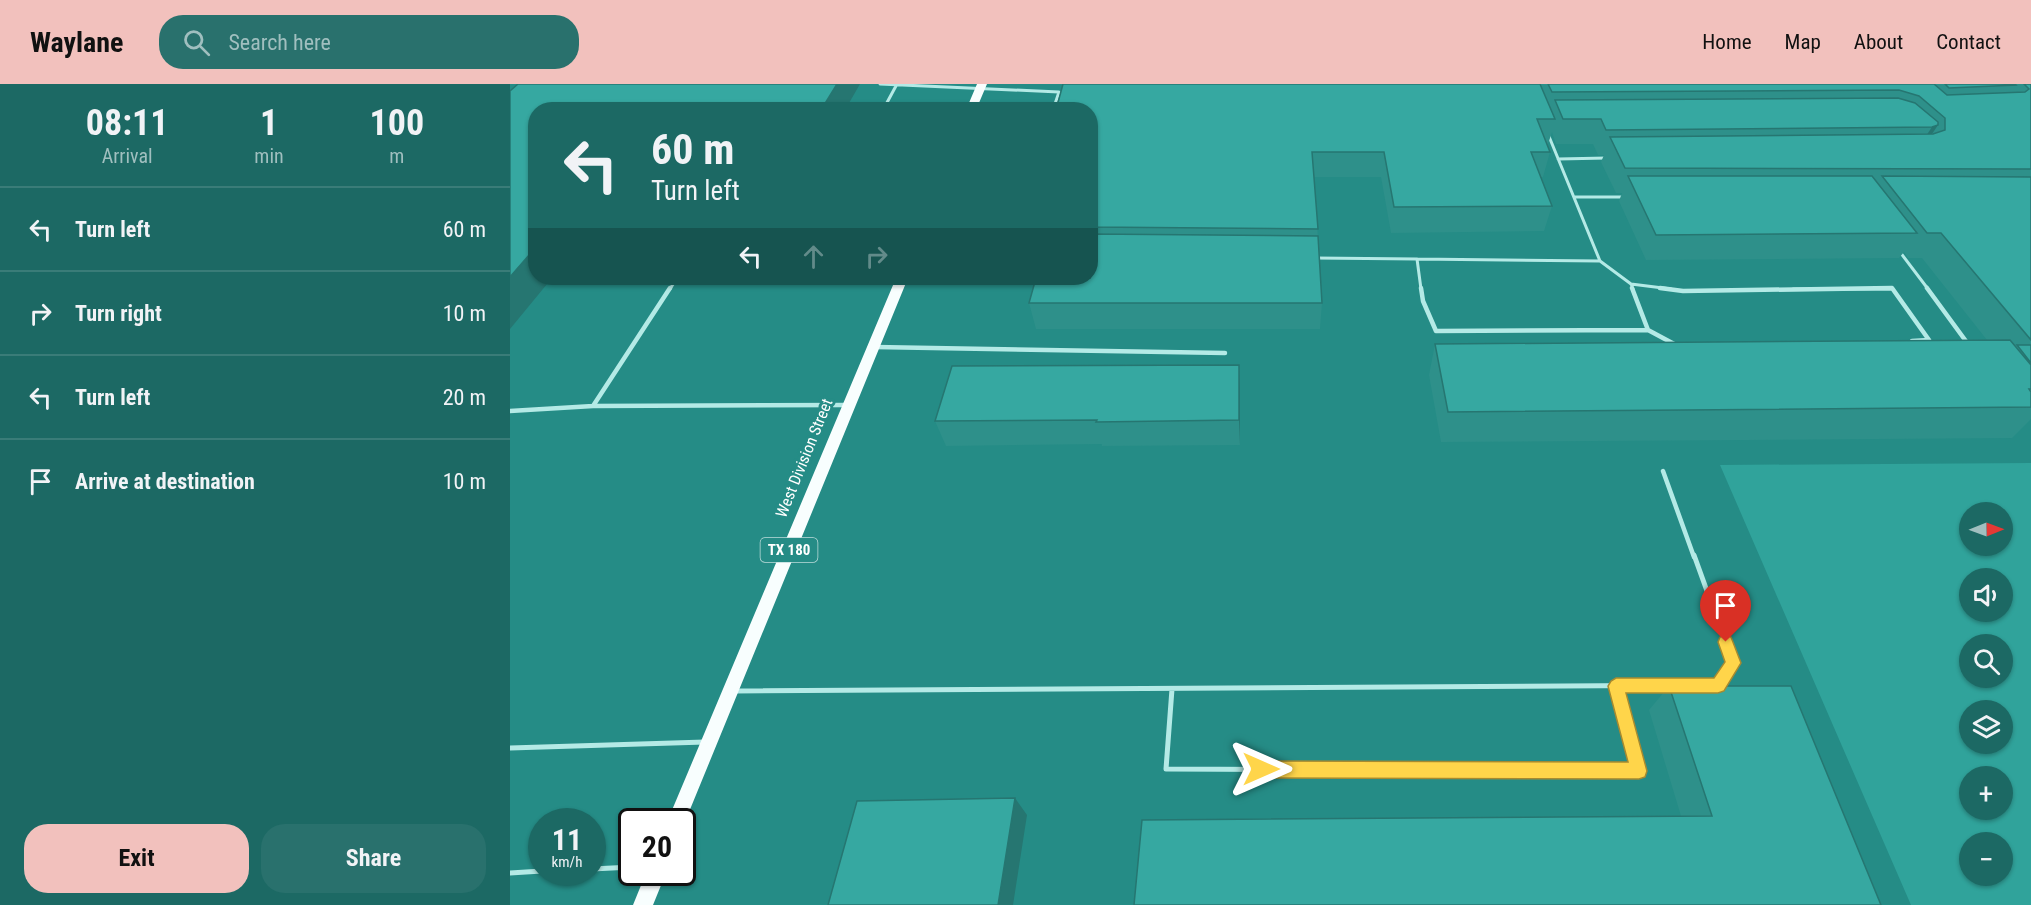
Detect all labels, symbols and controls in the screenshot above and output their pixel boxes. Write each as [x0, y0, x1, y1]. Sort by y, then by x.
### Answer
search box [159, 15, 579, 69]
text: Waylane [30, 26, 123, 59]
icon: search [180, 26, 213, 59]
text: Search here [228, 30, 331, 55]
text: Home [1702, 30, 1752, 54]
text: Map [1785, 30, 1821, 54]
text: About [1854, 30, 1903, 54]
text: Contact [1936, 30, 2001, 54]
text: 08:11 [86, 102, 168, 144]
text: 1 [260, 102, 278, 144]
text: 100 [370, 102, 424, 144]
text: 60 m [651, 125, 734, 174]
icon: left [552, 126, 630, 204]
text: Arrival [102, 144, 153, 168]
text: min [254, 144, 284, 168]
text: m [389, 144, 404, 168]
text: Turn left [651, 175, 740, 207]
icon: left [24, 213, 57, 246]
text: Turn left [75, 217, 150, 242]
text: 60 m [443, 217, 486, 242]
icon: left [734, 240, 767, 273]
icon: ahead [797, 240, 830, 273]
icon: right [860, 240, 893, 273]
icon: right [24, 297, 57, 330]
text: Turn right [75, 301, 162, 326]
text: 10 m [443, 301, 486, 326]
icon: left [24, 381, 57, 414]
text: Turn left [75, 385, 150, 410]
text: 20 m [443, 385, 486, 410]
street label: West Division Street [772, 396, 837, 520]
icon: arrive [24, 465, 57, 498]
text: Arrive at destination [75, 469, 255, 494]
text: 10 m [443, 469, 486, 494]
north arrow [1959, 502, 2013, 556]
map controls [1959, 502, 2013, 886]
road number: TX 180 [760, 538, 818, 562]
button: sound [1959, 568, 2013, 622]
pin [1700, 580, 1751, 642]
icon: arrive [1709, 589, 1742, 622]
button: search [1959, 634, 2013, 688]
button: layers [1959, 700, 2013, 754]
position arrow [1229, 737, 1293, 801]
button: + [1959, 766, 2013, 820]
speed limit sign: 20 [618, 808, 696, 886]
text: 11 [552, 822, 582, 857]
button: Exit [24, 824, 249, 893]
button: Share [261, 824, 486, 893]
button: − [1959, 832, 2013, 886]
text: km/h [552, 853, 582, 871]

